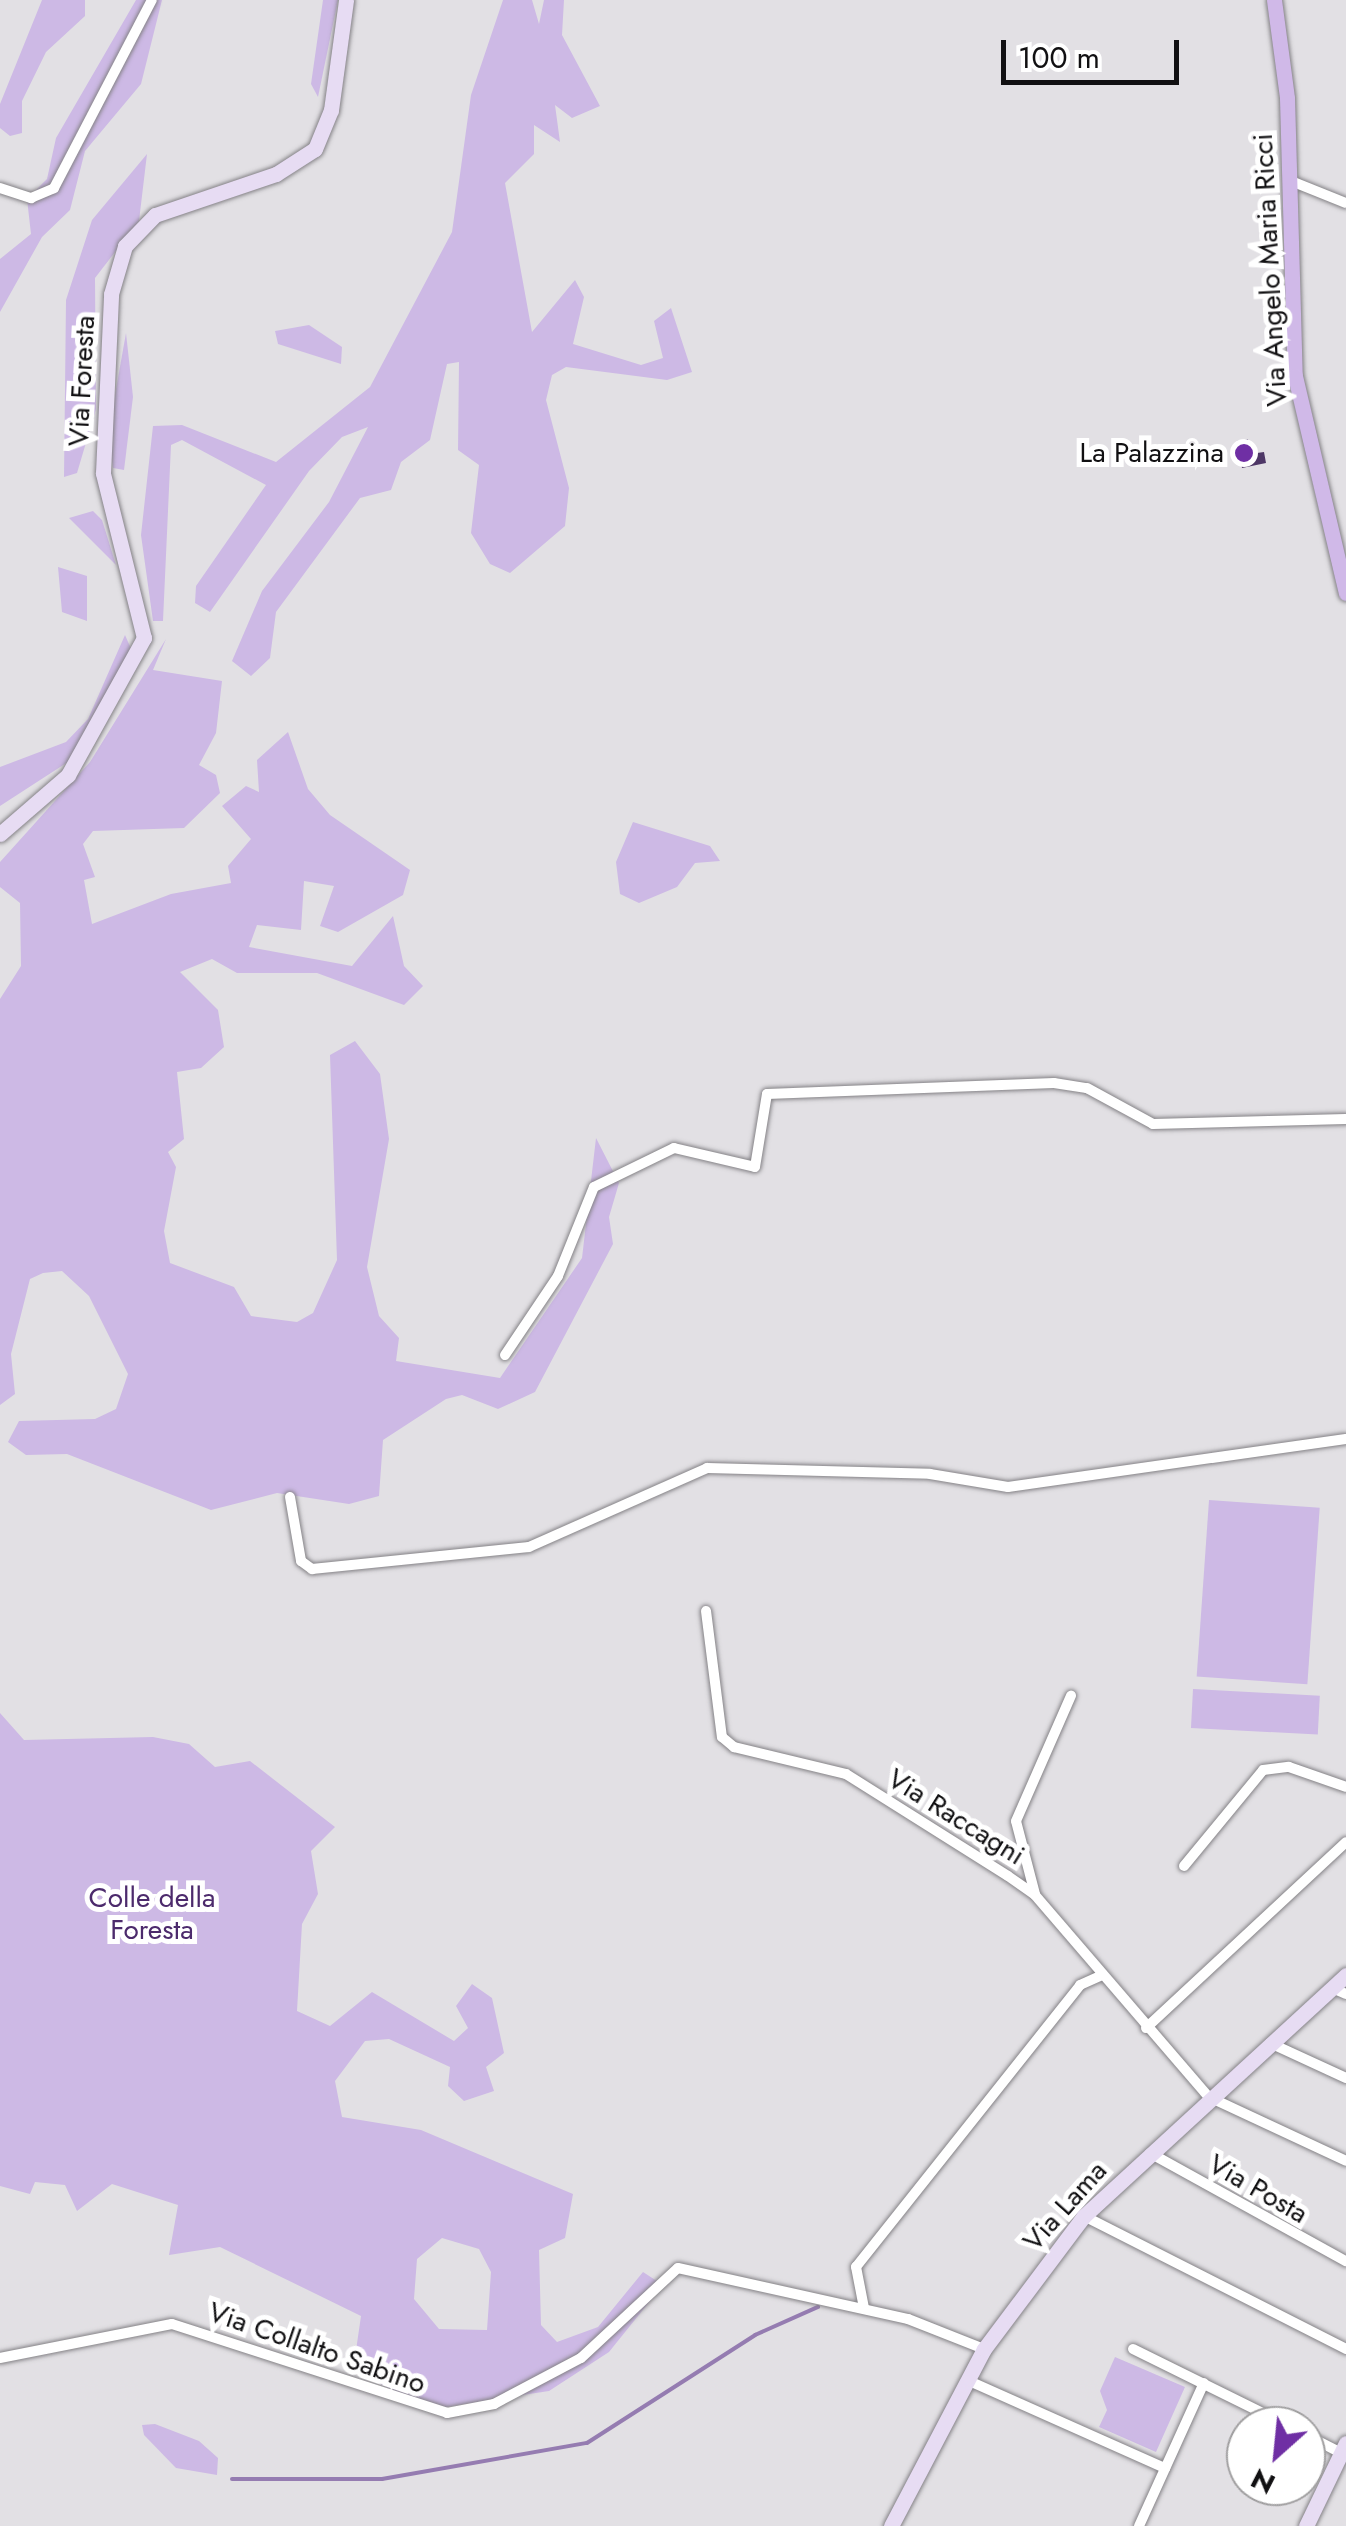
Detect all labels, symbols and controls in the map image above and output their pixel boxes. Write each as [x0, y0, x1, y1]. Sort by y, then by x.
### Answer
scale bar [1006, 20, 1184, 82]
text: 100 m [1018, 36, 1100, 79]
street label: Via Angelo Maria Ricci [1246, 133, 1294, 407]
street label: Via Foresta [62, 315, 102, 447]
place label: La Palazzina [1080, 436, 1224, 470]
marker: La Palazzina [1233, 442, 1255, 464]
street label: Via Raccagni [881, 1762, 1031, 1872]
park label: Colle della Foresta [89, 1881, 215, 1947]
street label: Via Posta [1202, 2147, 1314, 2231]
street label: Via Lama [1016, 2154, 1114, 2258]
street label: Via Collalto Sabino [204, 2295, 430, 2401]
north arrow [1226, 2406, 1326, 2506]
text: N [1244, 2458, 1282, 2505]

